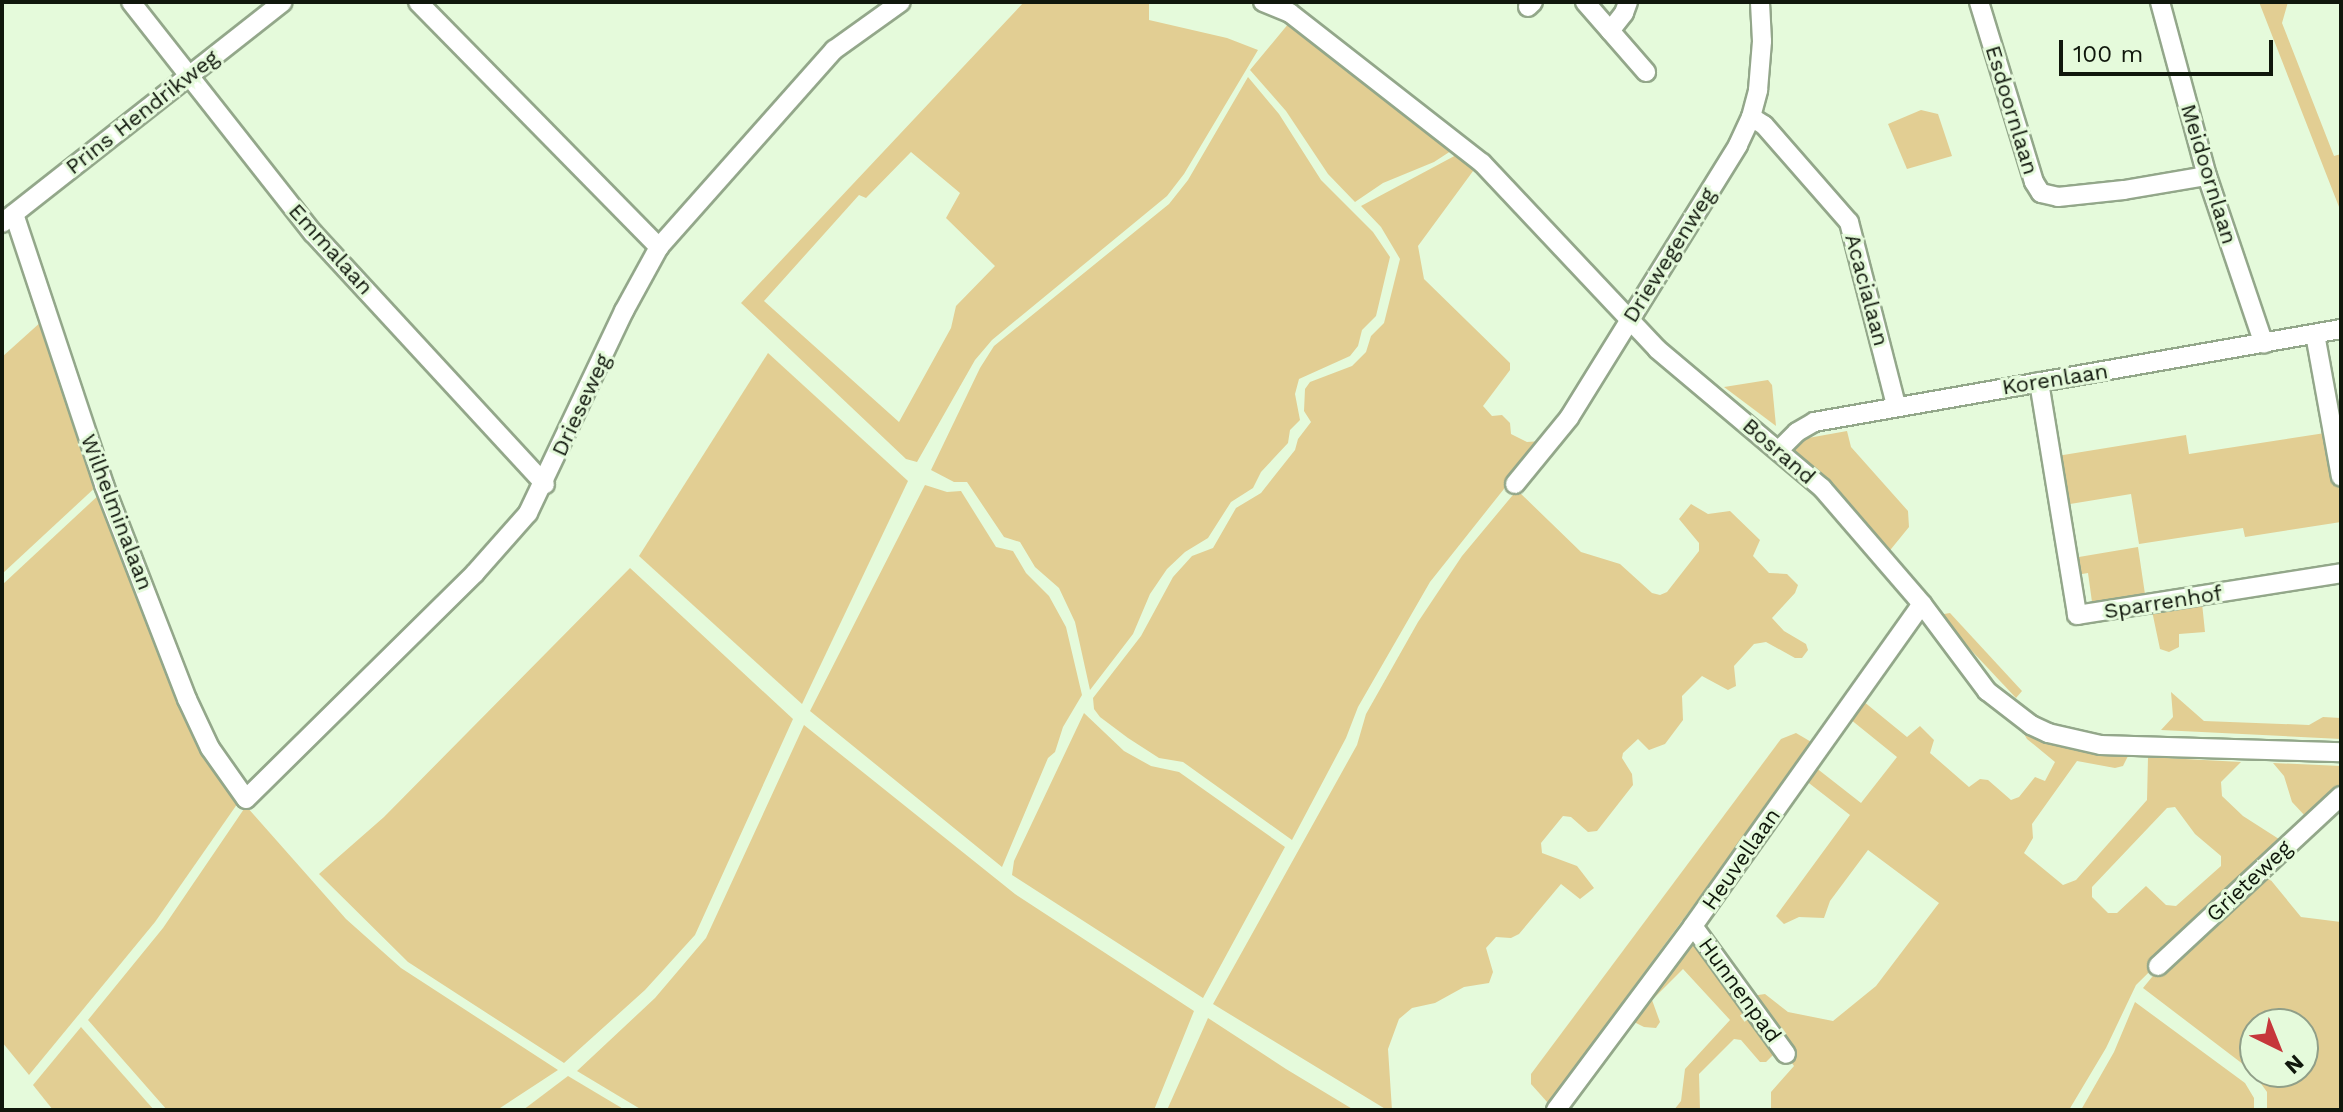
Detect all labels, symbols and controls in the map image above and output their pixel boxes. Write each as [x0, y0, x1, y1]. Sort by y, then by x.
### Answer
scale bar [2063, 24, 2277, 74]
text: 100 m [2073, 40, 2143, 68]
street label: Esdoornlaan [1980, 42, 2044, 178]
street label: Prins Hendrikweg [60, 44, 224, 180]
street label: Meidoornlaan [2175, 101, 2243, 247]
street label: Driewegenweg [1617, 183, 1721, 327]
street label: Emmalaan [283, 198, 379, 300]
street label: Acacialaan [1839, 231, 1895, 349]
street label: Drieseweg [546, 350, 616, 460]
street label: Korenlaan [2000, 358, 2110, 400]
street label: Bosrand [1737, 412, 1821, 490]
street label: Wilhelminalaan [75, 430, 159, 594]
street label: Sparrenhof [2102, 580, 2224, 624]
street label: Heuvellaan [1696, 803, 1786, 915]
street label: Grieteweg [2201, 835, 2297, 927]
street label: Hunnenpad [1693, 932, 1787, 1048]
north arrow [2239, 1008, 2319, 1088]
text: N [2280, 1050, 2309, 1079]

